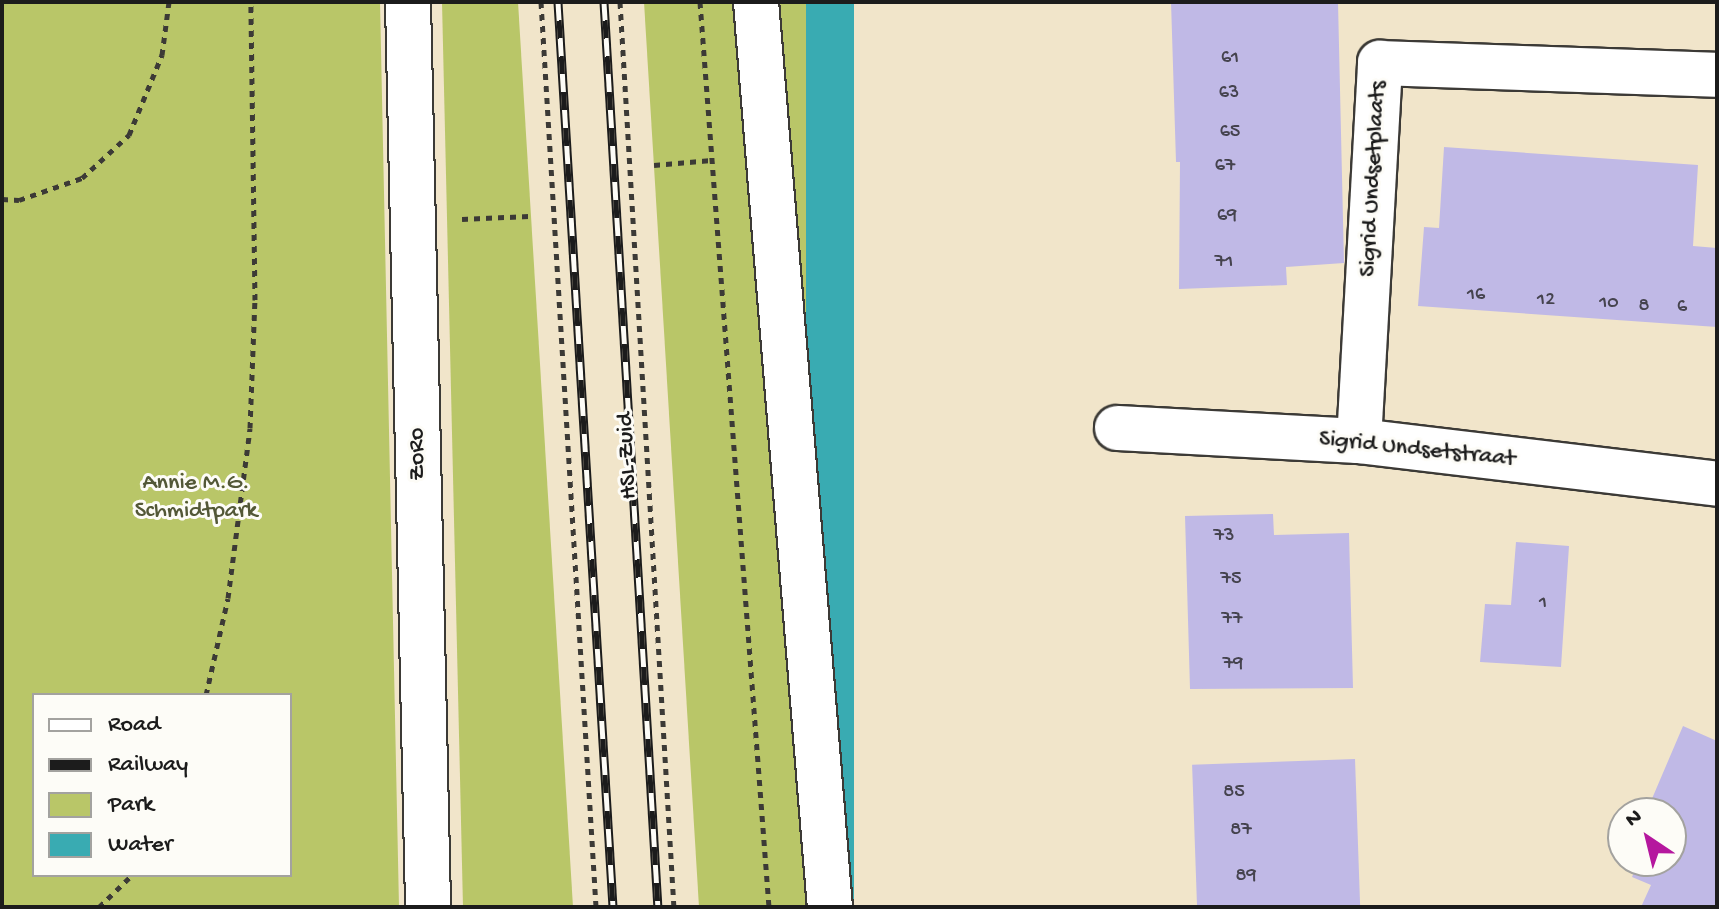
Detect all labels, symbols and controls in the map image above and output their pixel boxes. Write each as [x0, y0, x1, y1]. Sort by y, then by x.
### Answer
house number: 61 [1221, 46, 1239, 70]
street label: Sigrid Undsetplaats [1354, 80, 1394, 278]
house number: 63 [1219, 81, 1239, 105]
house number: 65 [1220, 120, 1240, 144]
house number: 67 [1215, 154, 1235, 178]
house number: 69 [1217, 204, 1237, 228]
house number: 71 [1215, 250, 1233, 274]
house number: 16 [1467, 283, 1485, 307]
house number: 12 [1537, 288, 1555, 312]
house number: 10 [1599, 291, 1619, 315]
house number: 8 [1639, 294, 1649, 318]
house number: 6 [1677, 295, 1687, 319]
street label: HSL-Zuid [611, 412, 645, 500]
street label: Sigrid Undsetstraat [1317, 425, 1517, 475]
street label: ZoRo [403, 427, 433, 481]
park label: Annie M.G. Schmidtpark [135, 470, 257, 526]
house number: 73 [1214, 524, 1234, 548]
house number: 75 [1221, 567, 1241, 591]
house number: 1 [1539, 591, 1547, 615]
house number: 77 [1222, 607, 1242, 631]
house number: 79 [1223, 652, 1243, 676]
legend [32, 693, 292, 877]
text: Road [108, 711, 160, 740]
text: Railway [108, 751, 188, 780]
house number: 85 [1223, 780, 1245, 804]
text: Park [108, 791, 154, 820]
north arrow [1607, 797, 1687, 877]
text: N [1621, 804, 1648, 834]
house number: 87 [1230, 818, 1252, 842]
text: Water [108, 831, 172, 860]
house number: 89 [1236, 864, 1256, 888]

